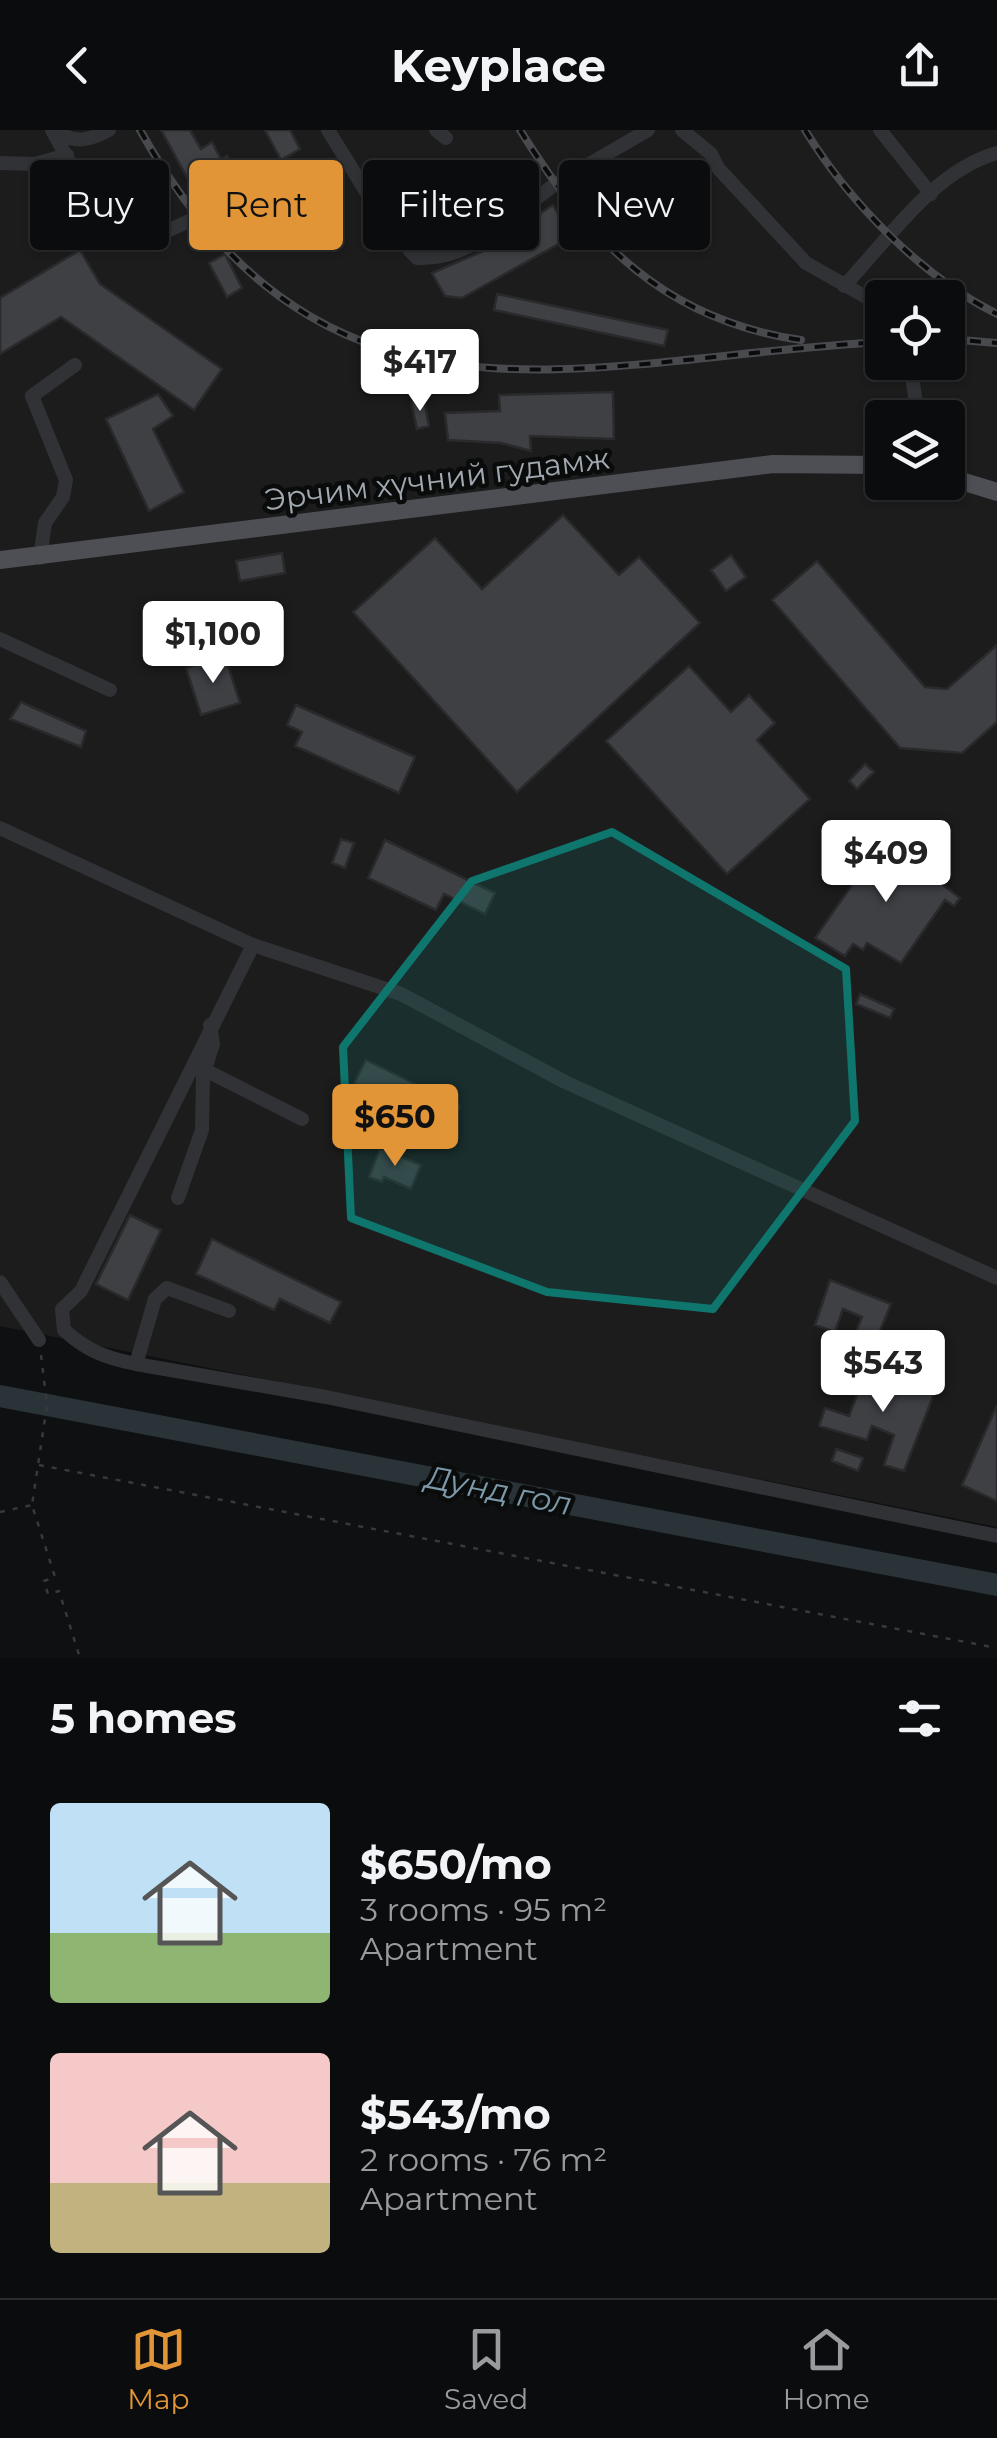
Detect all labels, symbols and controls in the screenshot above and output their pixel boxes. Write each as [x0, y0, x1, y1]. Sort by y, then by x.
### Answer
icon: back [50, 38, 105, 93]
text: Keyplace [391, 38, 606, 93]
icon: share [892, 38, 947, 93]
chip: Buy [30, 160, 169, 250]
chip: Rent [189, 160, 343, 250]
chip: Filters [363, 160, 539, 250]
chip: New [559, 160, 710, 250]
map controls [865, 280, 965, 500]
button: locate [865, 280, 965, 380]
pin: $417 [361, 329, 479, 414]
text: $417 [383, 342, 457, 381]
button: layers [865, 400, 965, 500]
street label: Эрчим хүчний гудамж [263, 439, 612, 519]
pin: $1,100 [132, 601, 294, 686]
text: $1,100 [165, 614, 261, 653]
pin: $409 [827, 820, 945, 905]
text: $409 [844, 833, 928, 872]
pin: $650 [336, 1084, 454, 1169]
text: $650 [354, 1097, 436, 1136]
pin: $543 [824, 1330, 942, 1415]
text: $543 [843, 1343, 923, 1382]
water label: Дунд гол [420, 1456, 575, 1523]
icon: filters [892, 1691, 947, 1746]
text: 5 homes [50, 1692, 237, 1744]
text: $650/mo [360, 1838, 552, 1890]
icon: home [130, 1843, 250, 1963]
text: 3 rooms · 95 m² [360, 1890, 607, 1929]
text: Apartment [360, 1929, 538, 1968]
text: $543/mo [360, 2088, 551, 2140]
icon: home [130, 2093, 250, 2213]
text: 2 rooms · 76 m² [360, 2140, 607, 2179]
text: Apartment [360, 2179, 538, 2218]
tab: Map [127, 2322, 190, 2416]
tab: Saved [444, 2322, 528, 2416]
tab: Home [783, 2322, 870, 2416]

